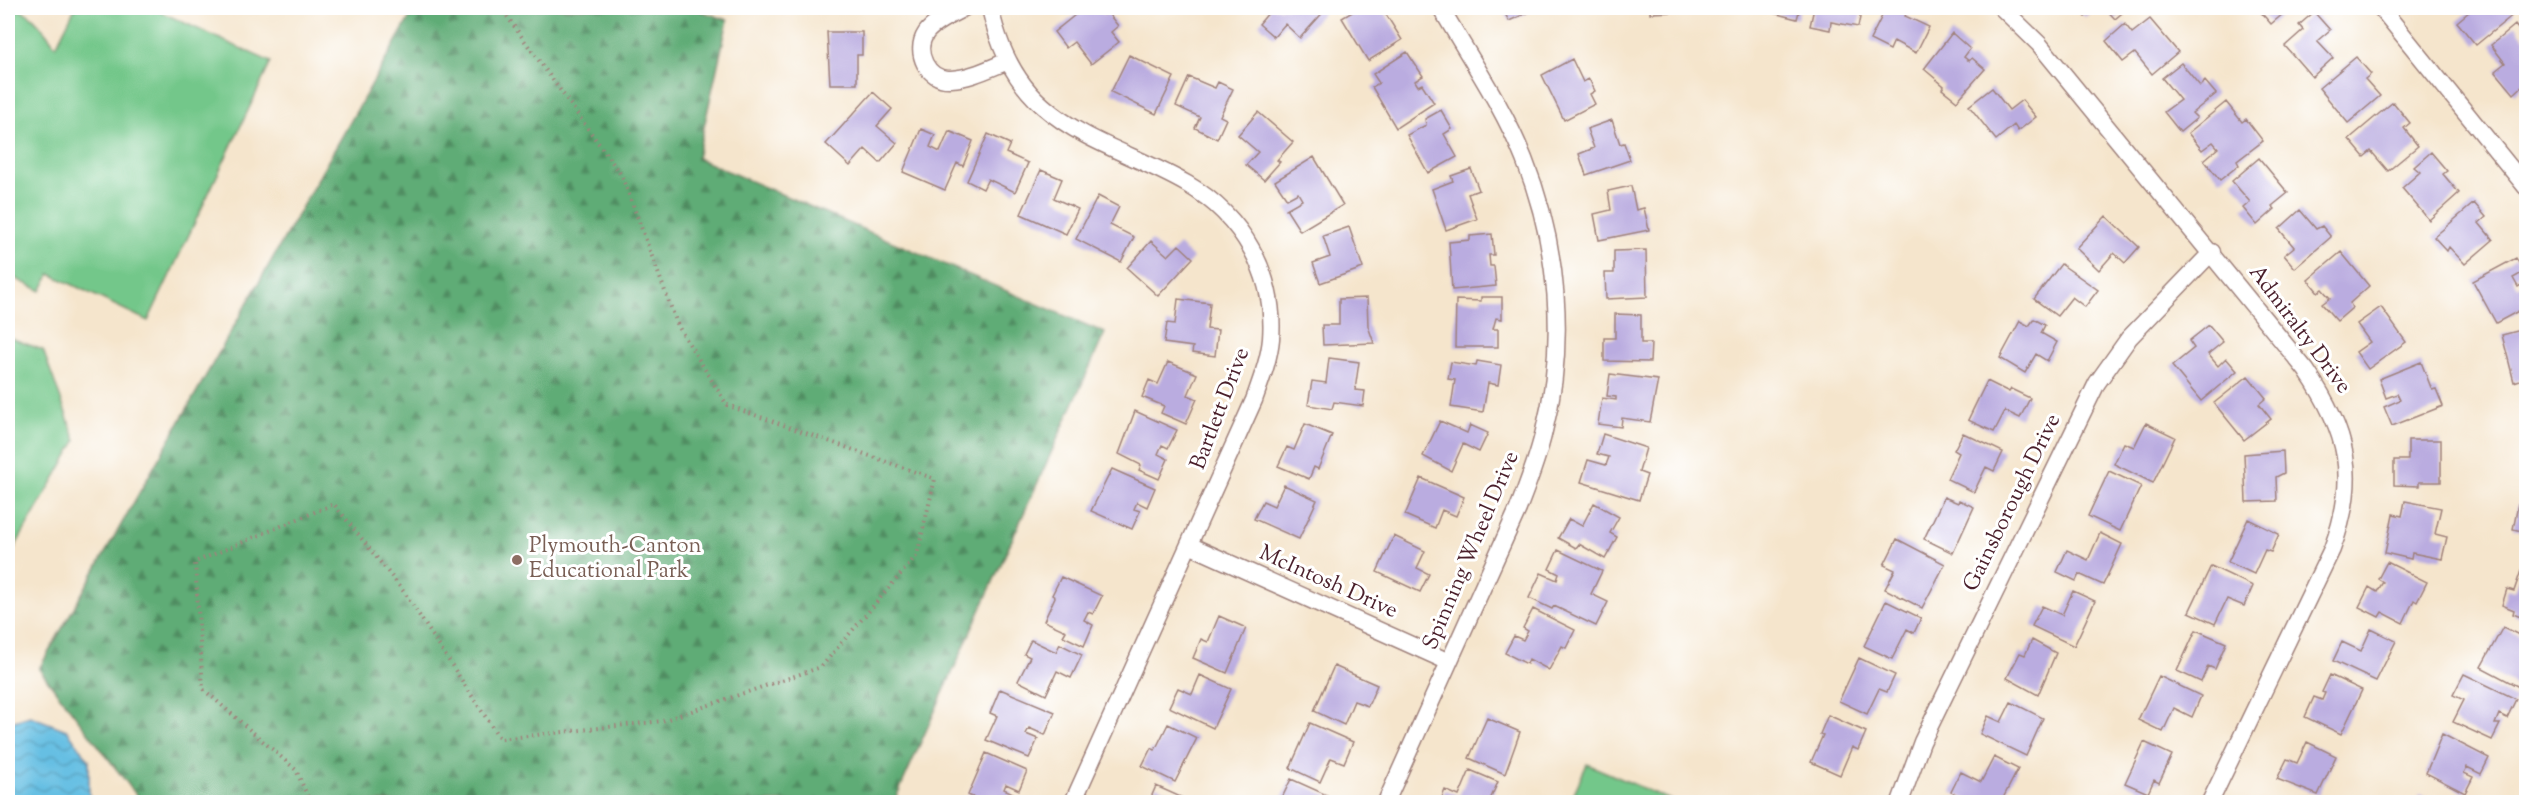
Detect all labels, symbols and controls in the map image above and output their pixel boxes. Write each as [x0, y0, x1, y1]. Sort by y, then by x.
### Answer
street label: Admiralty Drive [2240, 259, 2358, 401]
street label: Bartlett Drive [1183, 343, 1259, 475]
street label: Gainsborough Drive [1956, 409, 2070, 597]
street label: Spinning Wheel Drive [1416, 447, 1528, 655]
place label: Plymouth-Canton Educational Park [529, 531, 702, 588]
street label: McIntosh Drive [1254, 538, 1402, 628]
marker: Plymouth-Canton Educational Park [510, 553, 524, 567]

